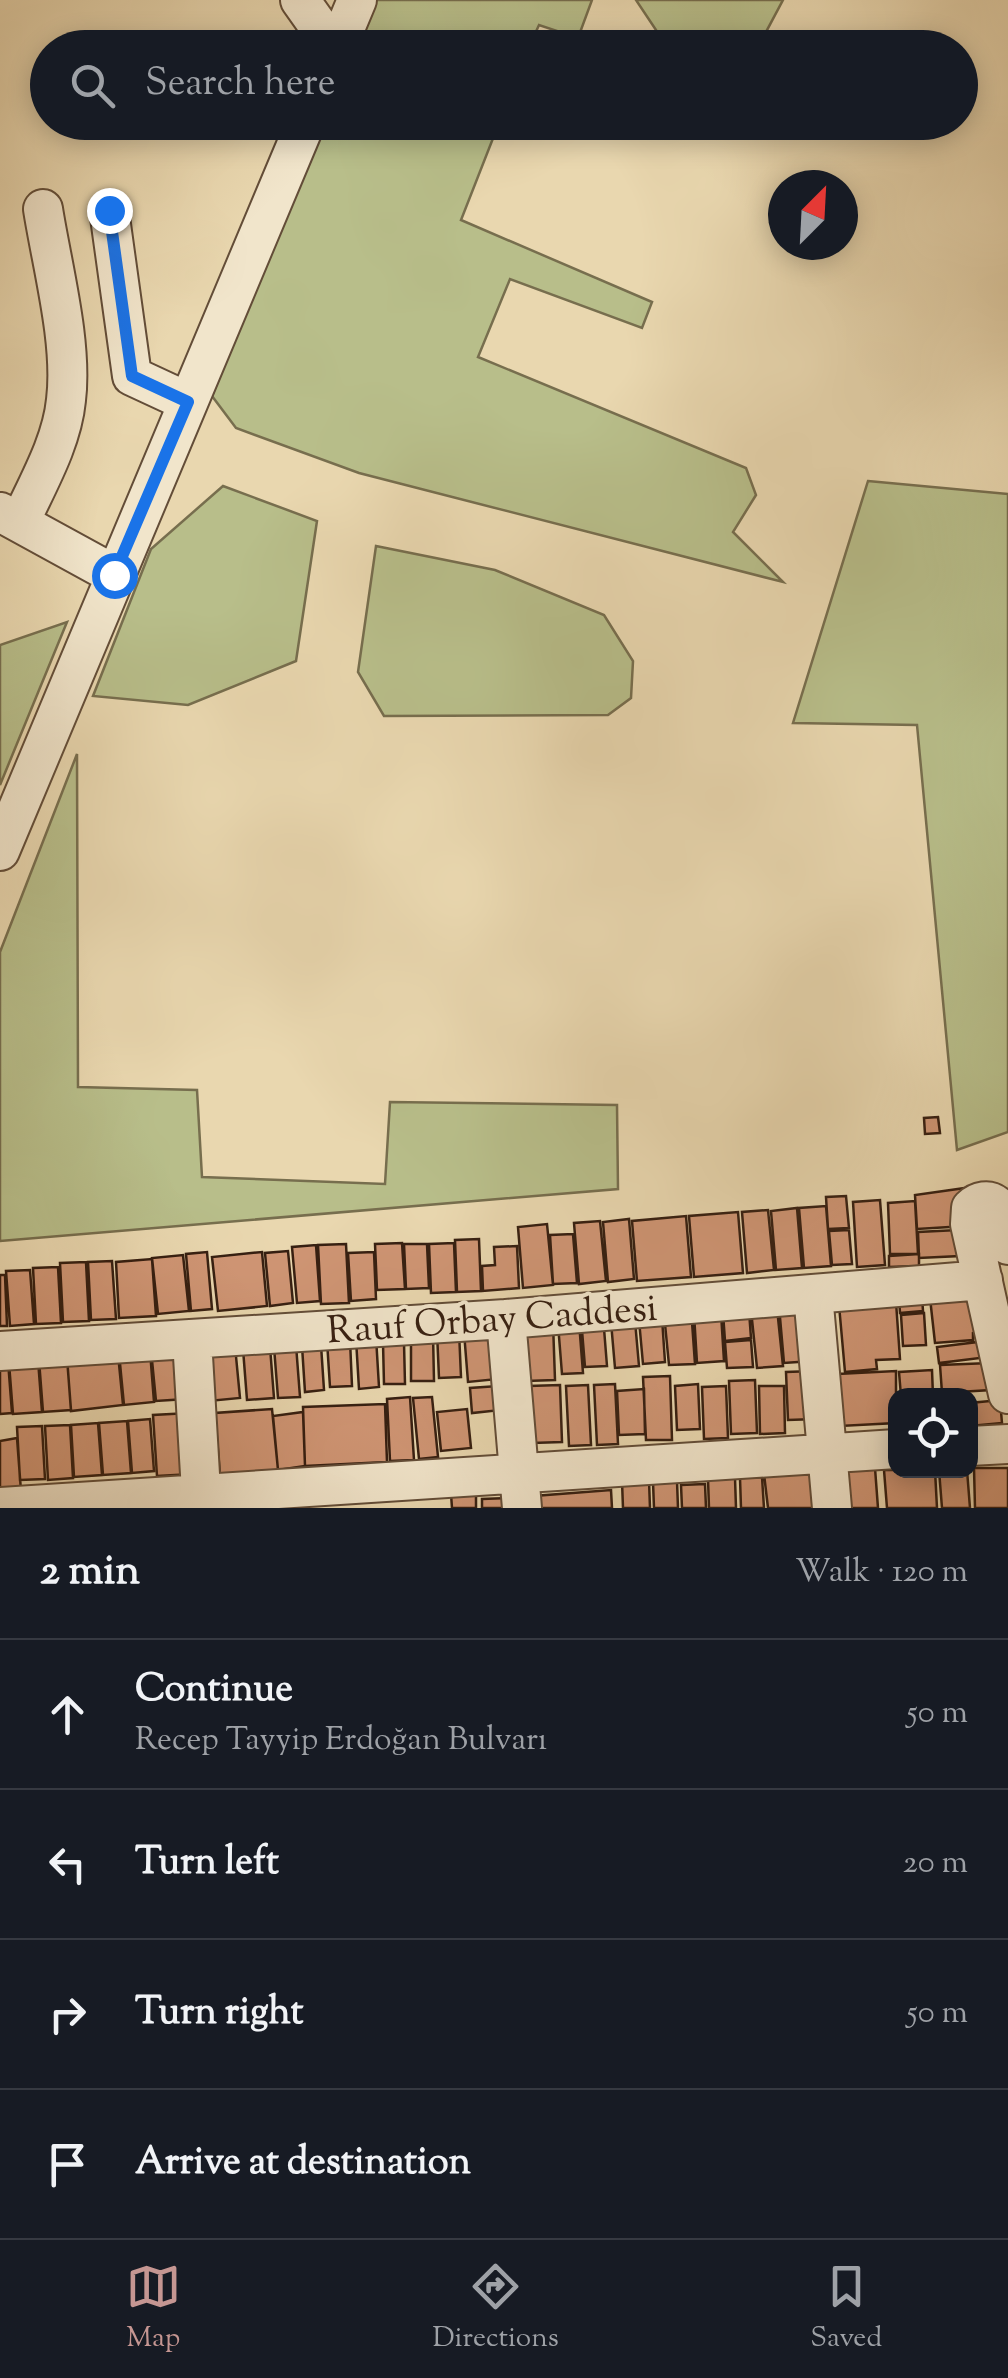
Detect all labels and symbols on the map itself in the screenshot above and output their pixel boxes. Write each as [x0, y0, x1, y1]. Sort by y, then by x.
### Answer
north arrow [768, 170, 858, 260]
route end [87, 188, 133, 234]
route start [92, 553, 138, 599]
street label: Rauf Orbay Caddesi [325, 1284, 659, 1360]

